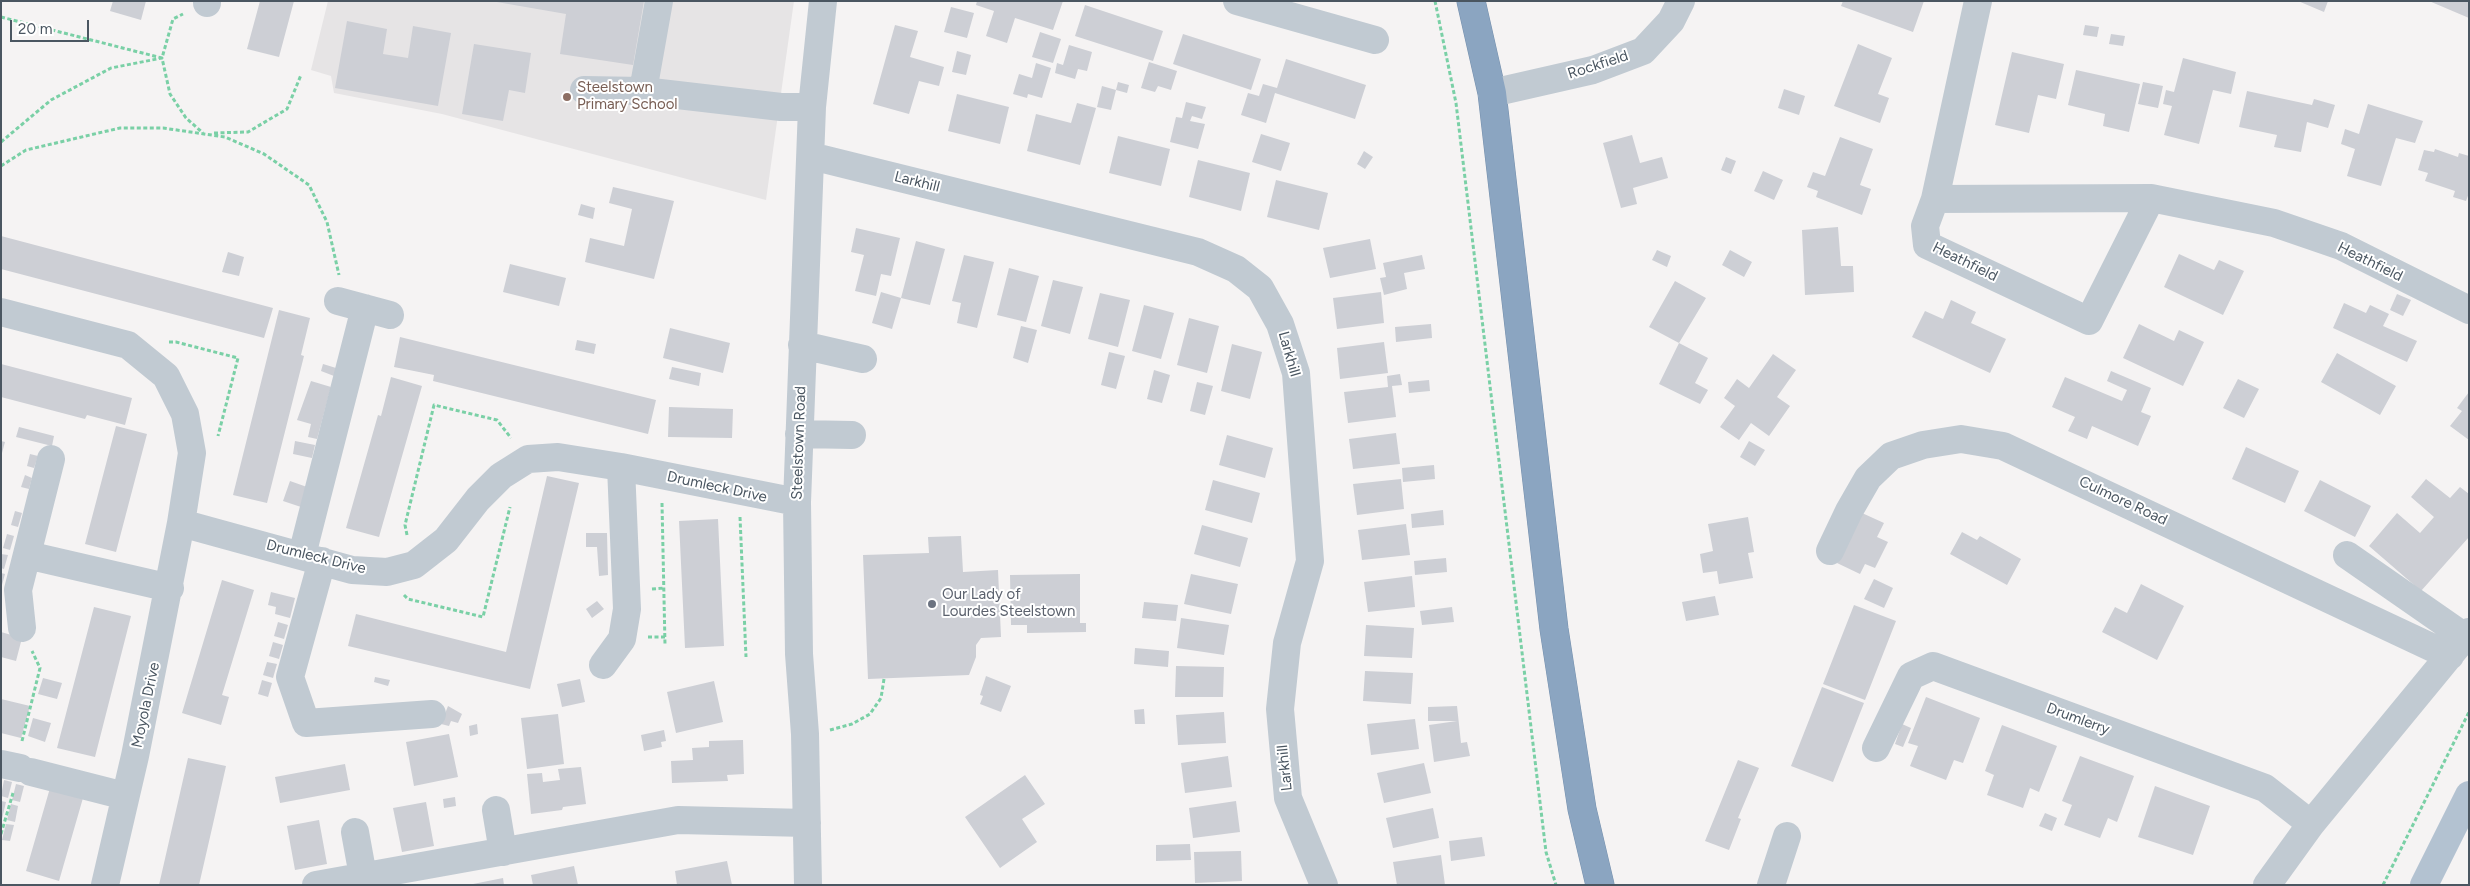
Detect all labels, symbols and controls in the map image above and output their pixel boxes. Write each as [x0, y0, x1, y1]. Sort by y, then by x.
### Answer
scale bar [12, 10, 91, 42]
text: 20 m [18, 20, 52, 38]
street label: Rockfield [1565, 47, 1631, 83]
place label: Steelstown Primary School [577, 79, 678, 114]
marker: Steelstown Primary School [561, 91, 573, 103]
street label: Larkhill [892, 168, 942, 196]
street label: Heathfield [1929, 238, 2001, 286]
street label: Heathfield [2334, 238, 2406, 286]
street label: Larkhill [1274, 329, 1304, 379]
street label: Steelstown Road [788, 386, 810, 500]
street label: Drumleck Drive [665, 468, 769, 506]
street label: Culmore Road [2076, 473, 2170, 529]
street label: Drumleck Drive [264, 536, 368, 578]
place label: Our Lady of Lourdes Steelstown [942, 586, 1075, 621]
marker: Our Lady of Lourdes Steelstown [926, 598, 938, 610]
street label: Moyola Drive [128, 661, 164, 749]
street label: Drumlerry [2044, 699, 2112, 739]
street label: Larkhill [1274, 744, 1296, 792]

